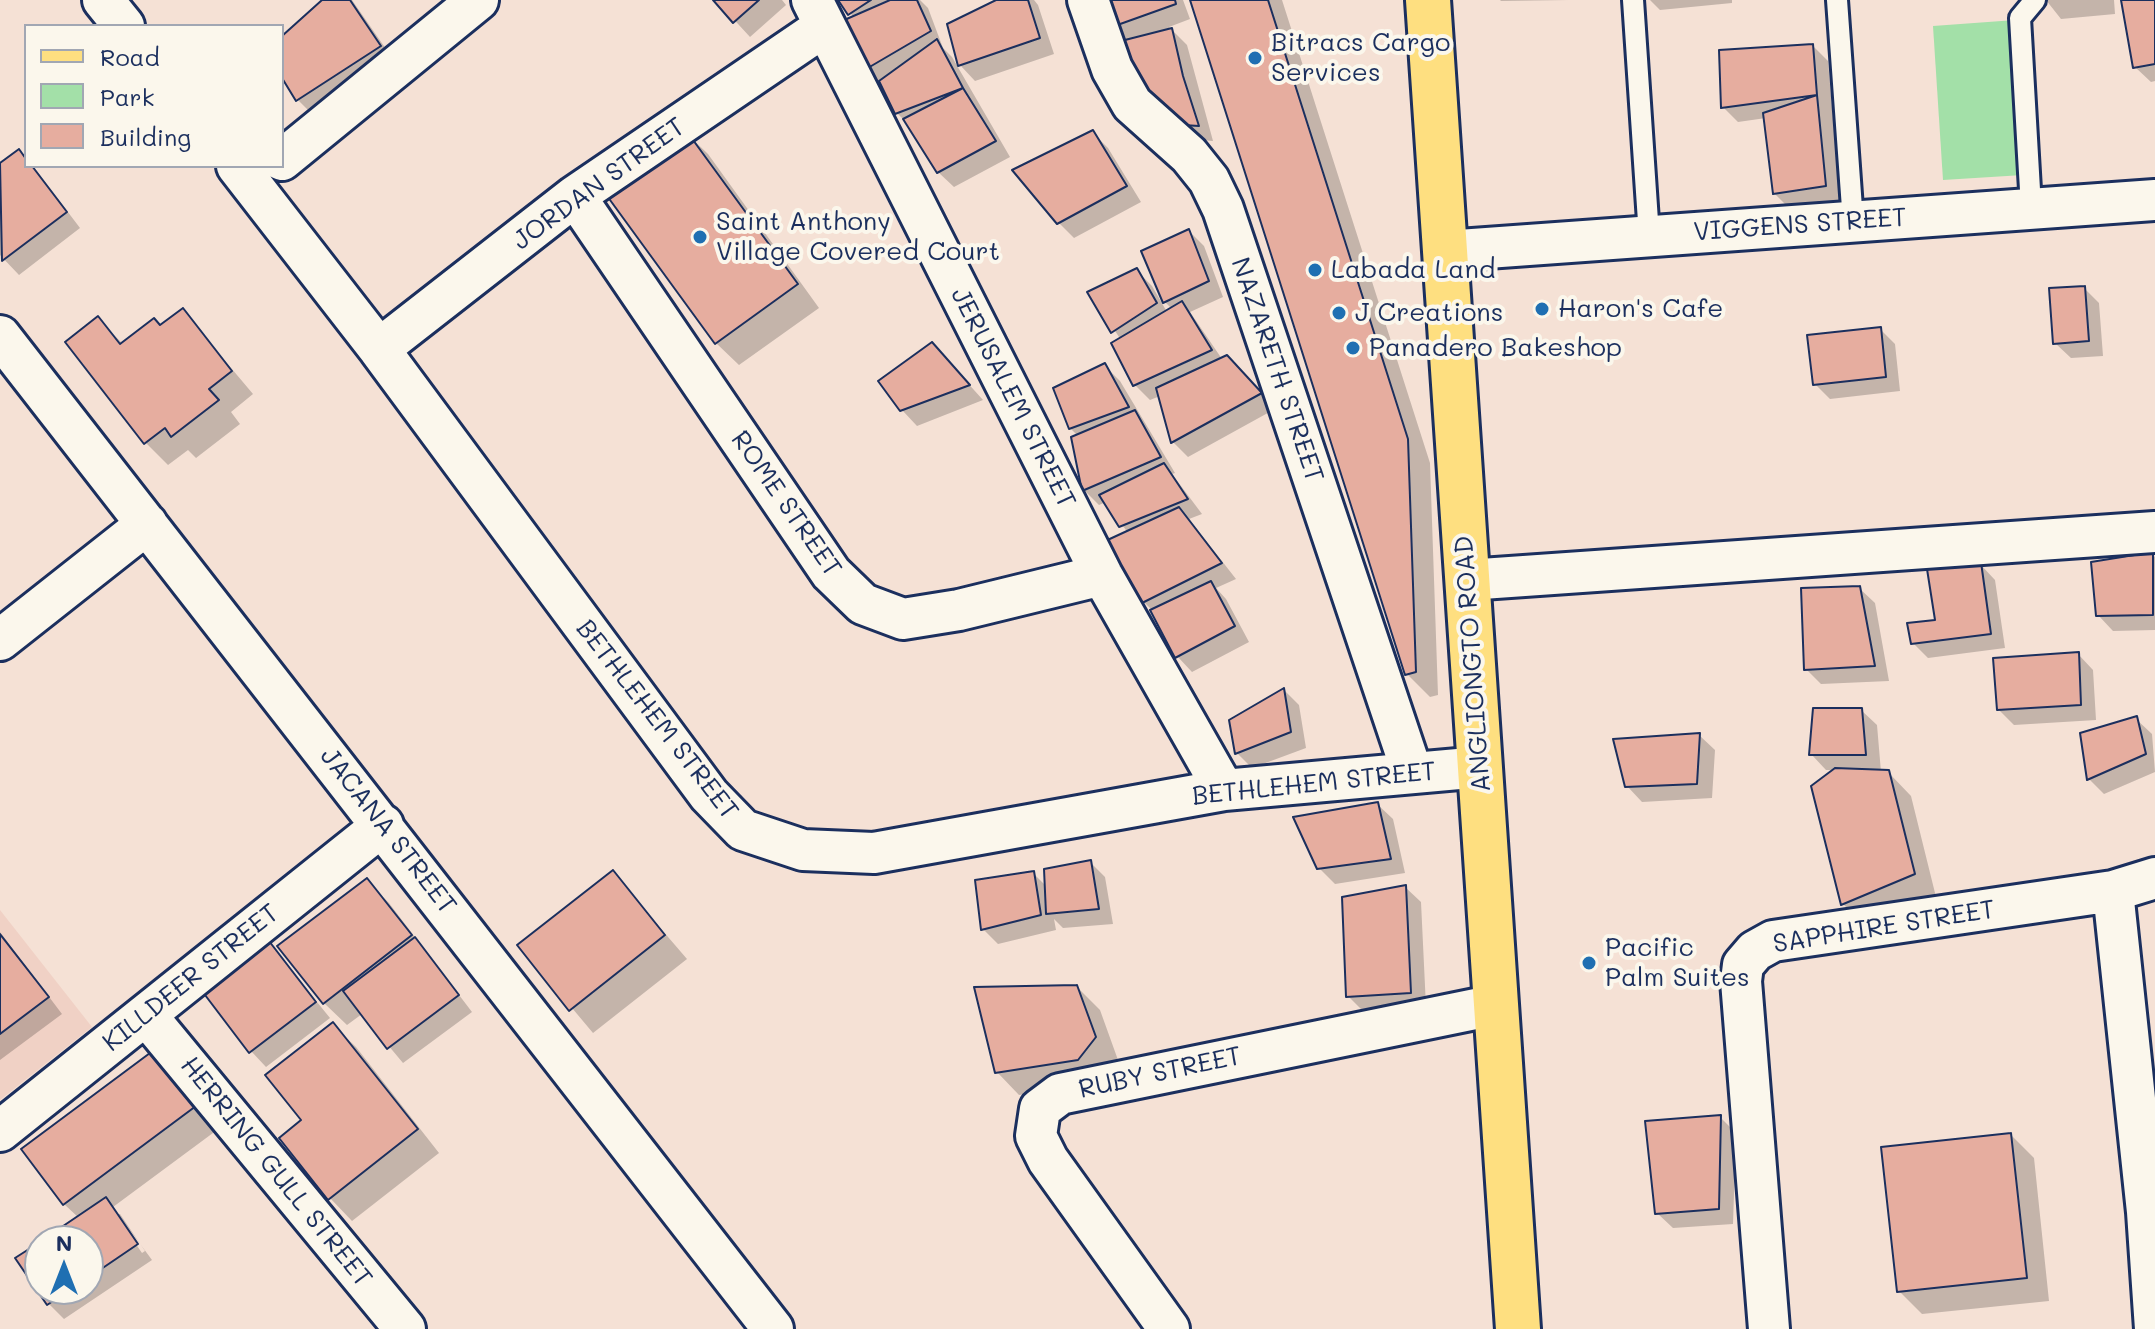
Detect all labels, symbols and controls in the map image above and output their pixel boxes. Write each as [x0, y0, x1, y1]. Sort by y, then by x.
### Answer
legend [24, 24, 284, 168]
place label: Bitracs Cargo Services [1271, 27, 1450, 88]
text: Road [100, 41, 160, 72]
marker: Bitracs Cargo Services [1246, 49, 1264, 67]
text: Park [100, 81, 154, 112]
street label: JORDAN STREET [507, 111, 691, 257]
text: Building [100, 121, 191, 152]
street label: VIGGENS STREET [1692, 202, 1908, 248]
place label: Saint Anthony Village Covered Court [716, 206, 1000, 268]
marker: Saint Anthony Village Covered Court [691, 228, 709, 246]
street label: NAZARETH STREET [1224, 254, 1330, 486]
place label: Labada Land [1331, 254, 1495, 286]
marker: Labada Land [1306, 261, 1324, 279]
street label: JERUSALEM STREET [944, 282, 1082, 514]
place label: Haron's Cafe [1558, 293, 1723, 325]
place label: J Creations [1355, 297, 1503, 329]
marker: Haron's Cafe [1533, 300, 1551, 318]
marker: J Creations [1330, 304, 1348, 322]
place label: Panadero Bakeshop [1369, 332, 1622, 364]
marker: Panadero Bakeshop [1344, 339, 1362, 357]
street label: ROME STREET [724, 425, 848, 583]
street label: ANGLIONGTO ROAD [1448, 535, 1498, 793]
street label: BETHLEHEM STREET [569, 614, 745, 826]
street label: JACANA STREET [313, 741, 463, 921]
street label: BETHLEHEM STREET [1190, 756, 1438, 812]
street label: SAPPHIRE STREET [1771, 894, 1997, 960]
street label: KILLDEER STREET [97, 898, 285, 1058]
place label: Pacific Palm Suites [1605, 932, 1750, 994]
marker: Pacific Palm Suites [1580, 954, 1598, 972]
street label: RUBY STREET [1076, 1041, 1244, 1105]
street label: HERRING GULL STREET [173, 1051, 379, 1293]
north arrow [24, 1225, 104, 1305]
text: N [56, 1228, 72, 1257]

